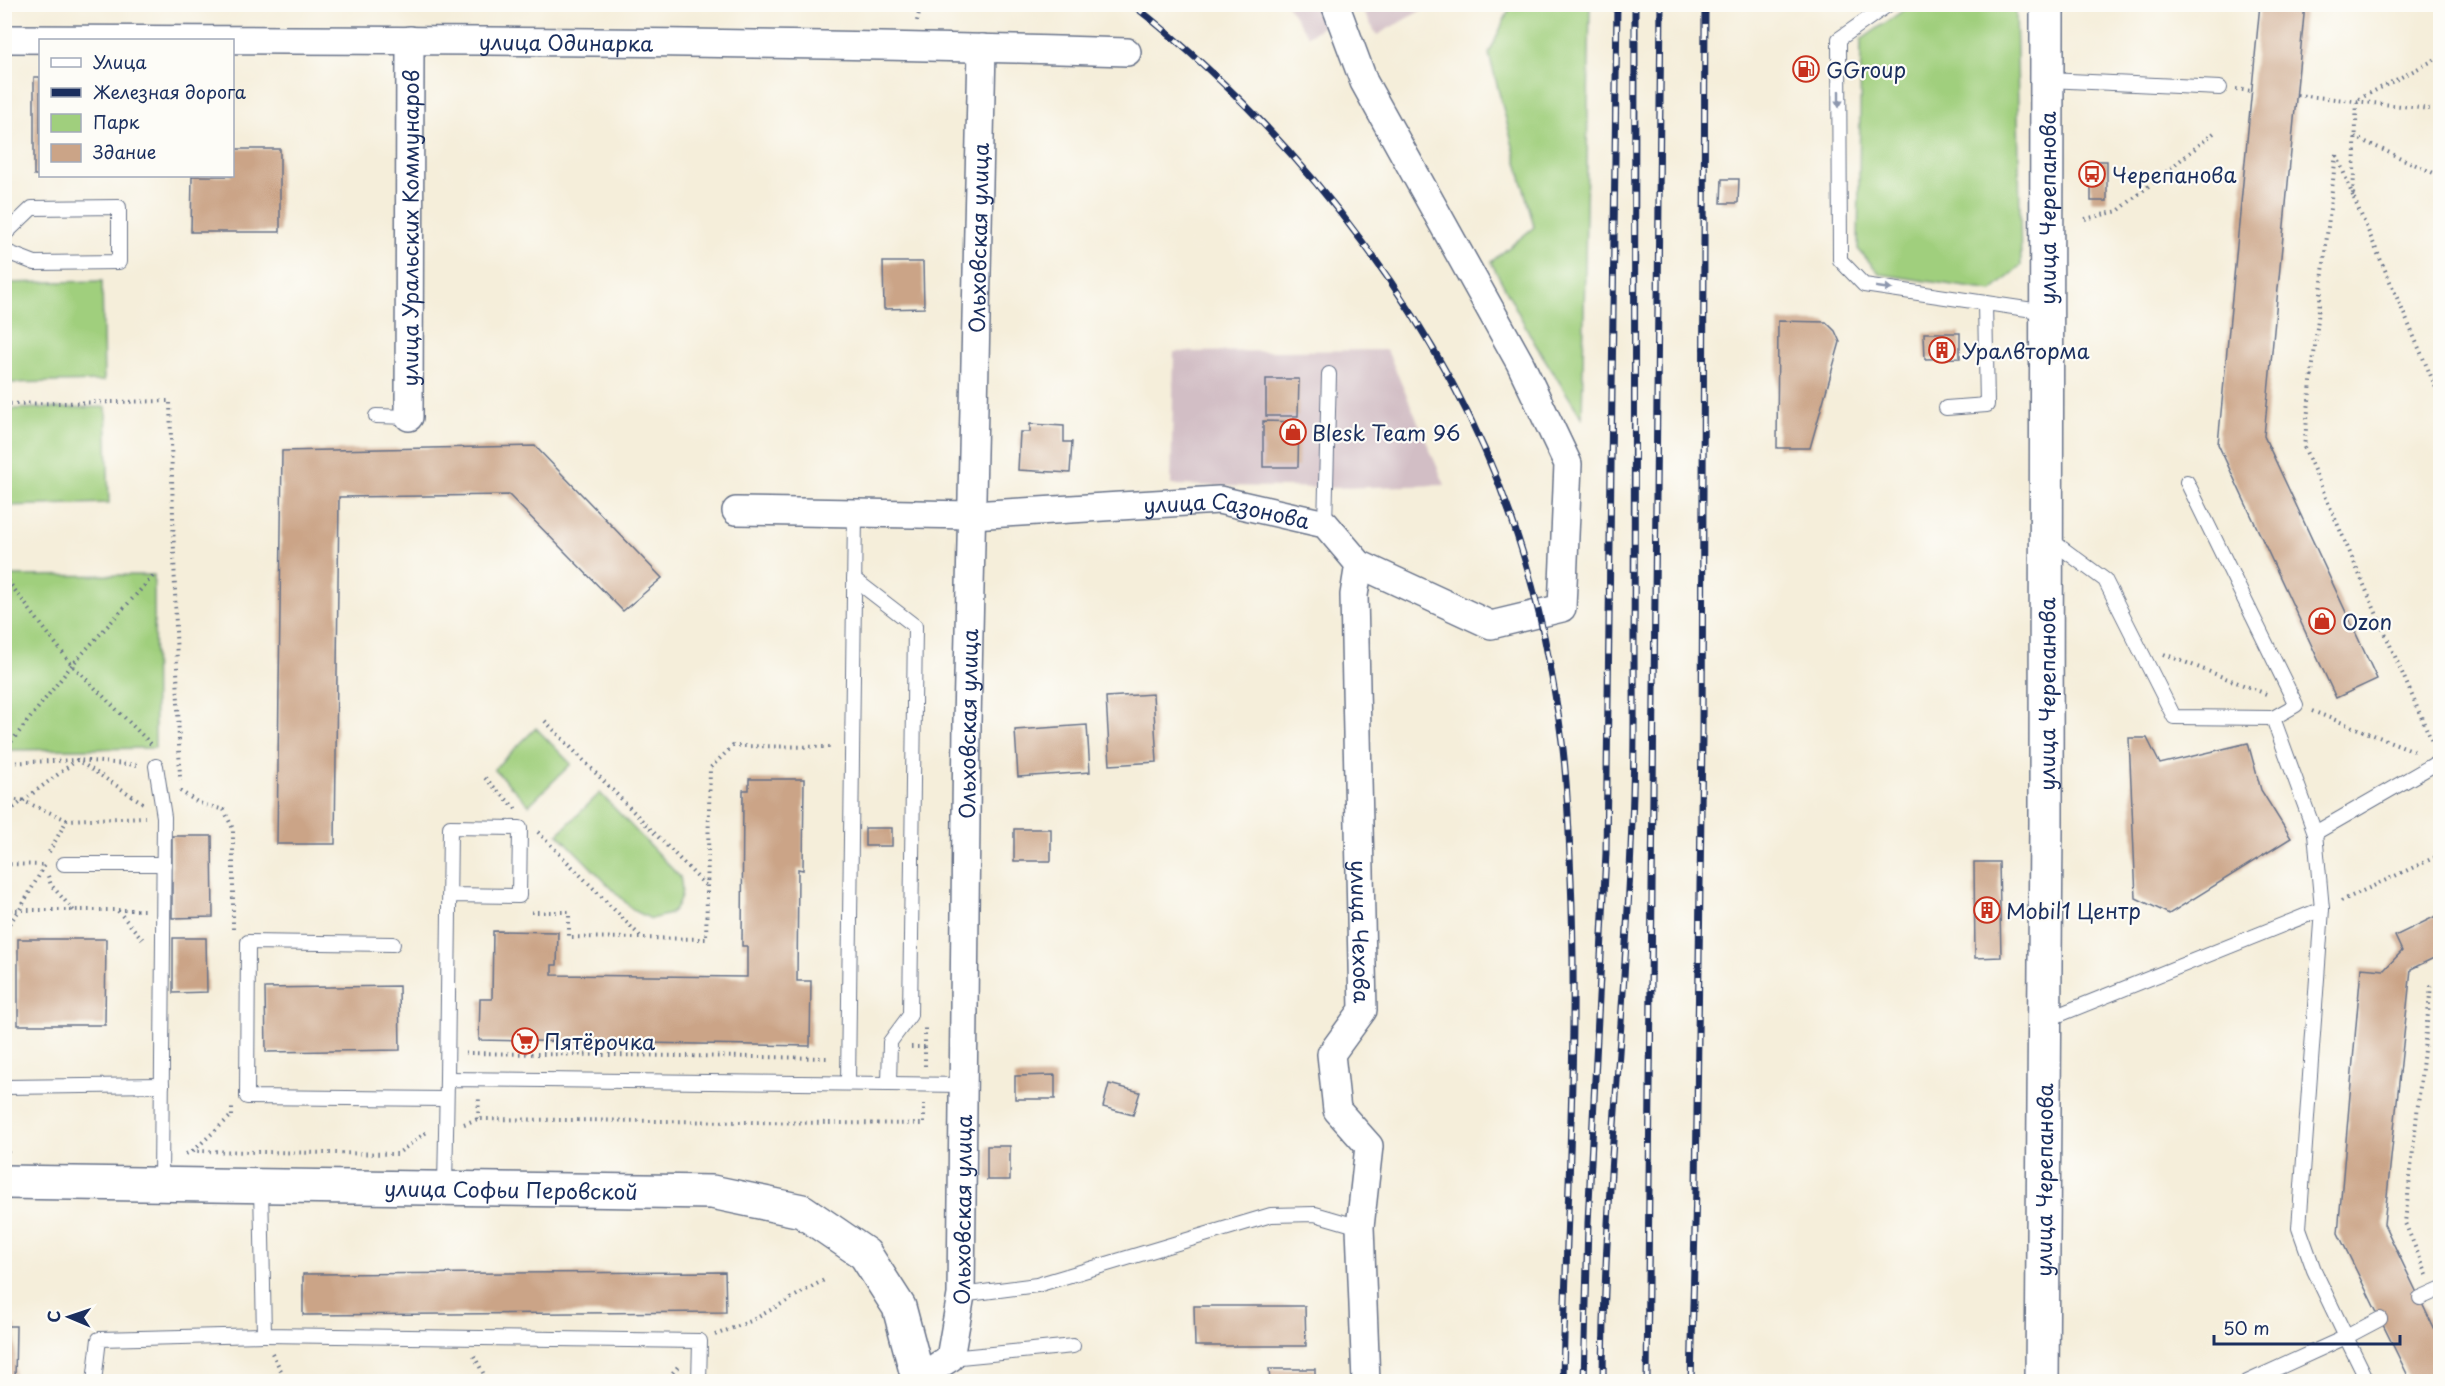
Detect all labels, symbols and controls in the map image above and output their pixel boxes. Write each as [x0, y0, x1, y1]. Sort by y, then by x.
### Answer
street label: улица Одинарка [479, 25, 653, 59]
legend [39, 39, 234, 177]
text: Улица [93, 48, 147, 75]
place label: GGroup [1826, 53, 1906, 85]
fuel station icon: GGroup [1791, 54, 1821, 84]
street label: улица Уральских Коммунаров [393, 70, 426, 386]
text: Железная дорога [93, 78, 247, 105]
one-way arrow [1834, 90, 1844, 109]
text: Парк [93, 108, 140, 135]
street label: улица Черепанова [2031, 111, 2063, 305]
text: Здание [93, 138, 156, 165]
street label: Ольховская улица [960, 142, 996, 333]
place label: Черепанова [2112, 158, 2237, 190]
bus stop icon: Черепанова [2077, 159, 2107, 189]
one-way arrow [1875, 284, 1894, 293]
place label: Уралвторма [1962, 334, 2090, 366]
building icon: Уралвторма [1927, 335, 1957, 365]
place label: Blesk Team 96 [1312, 416, 1460, 448]
shop icon: Blesk Team 96 [1278, 417, 1308, 447]
street label: улица Сазонова [1142, 483, 1313, 536]
street label: улица Черепанова [2030, 597, 2062, 791]
place label: Ozon [2342, 605, 2392, 637]
shop icon: Ozon [2307, 606, 2337, 636]
street label: Ольховская улица [950, 628, 985, 819]
street label: улица Чехова [1344, 860, 1379, 1003]
place label: Mobil1 Центр [2006, 894, 2141, 926]
building icon: Mobil1 Центр [1972, 895, 2002, 925]
place label: Пятёрочка [544, 1025, 656, 1057]
supermarket icon: Пятёрочка [510, 1026, 540, 1056]
street label: улица Черепанова [2027, 1083, 2060, 1277]
street label: Ольховская улица [944, 1114, 979, 1308]
street label: улица Софьи Перовской [384, 1171, 638, 1207]
north arrow [39, 1287, 99, 1347]
scale bar [2214, 1308, 2400, 1346]
text: С [41, 1310, 65, 1323]
text: 50 m [2223, 1314, 2270, 1341]

